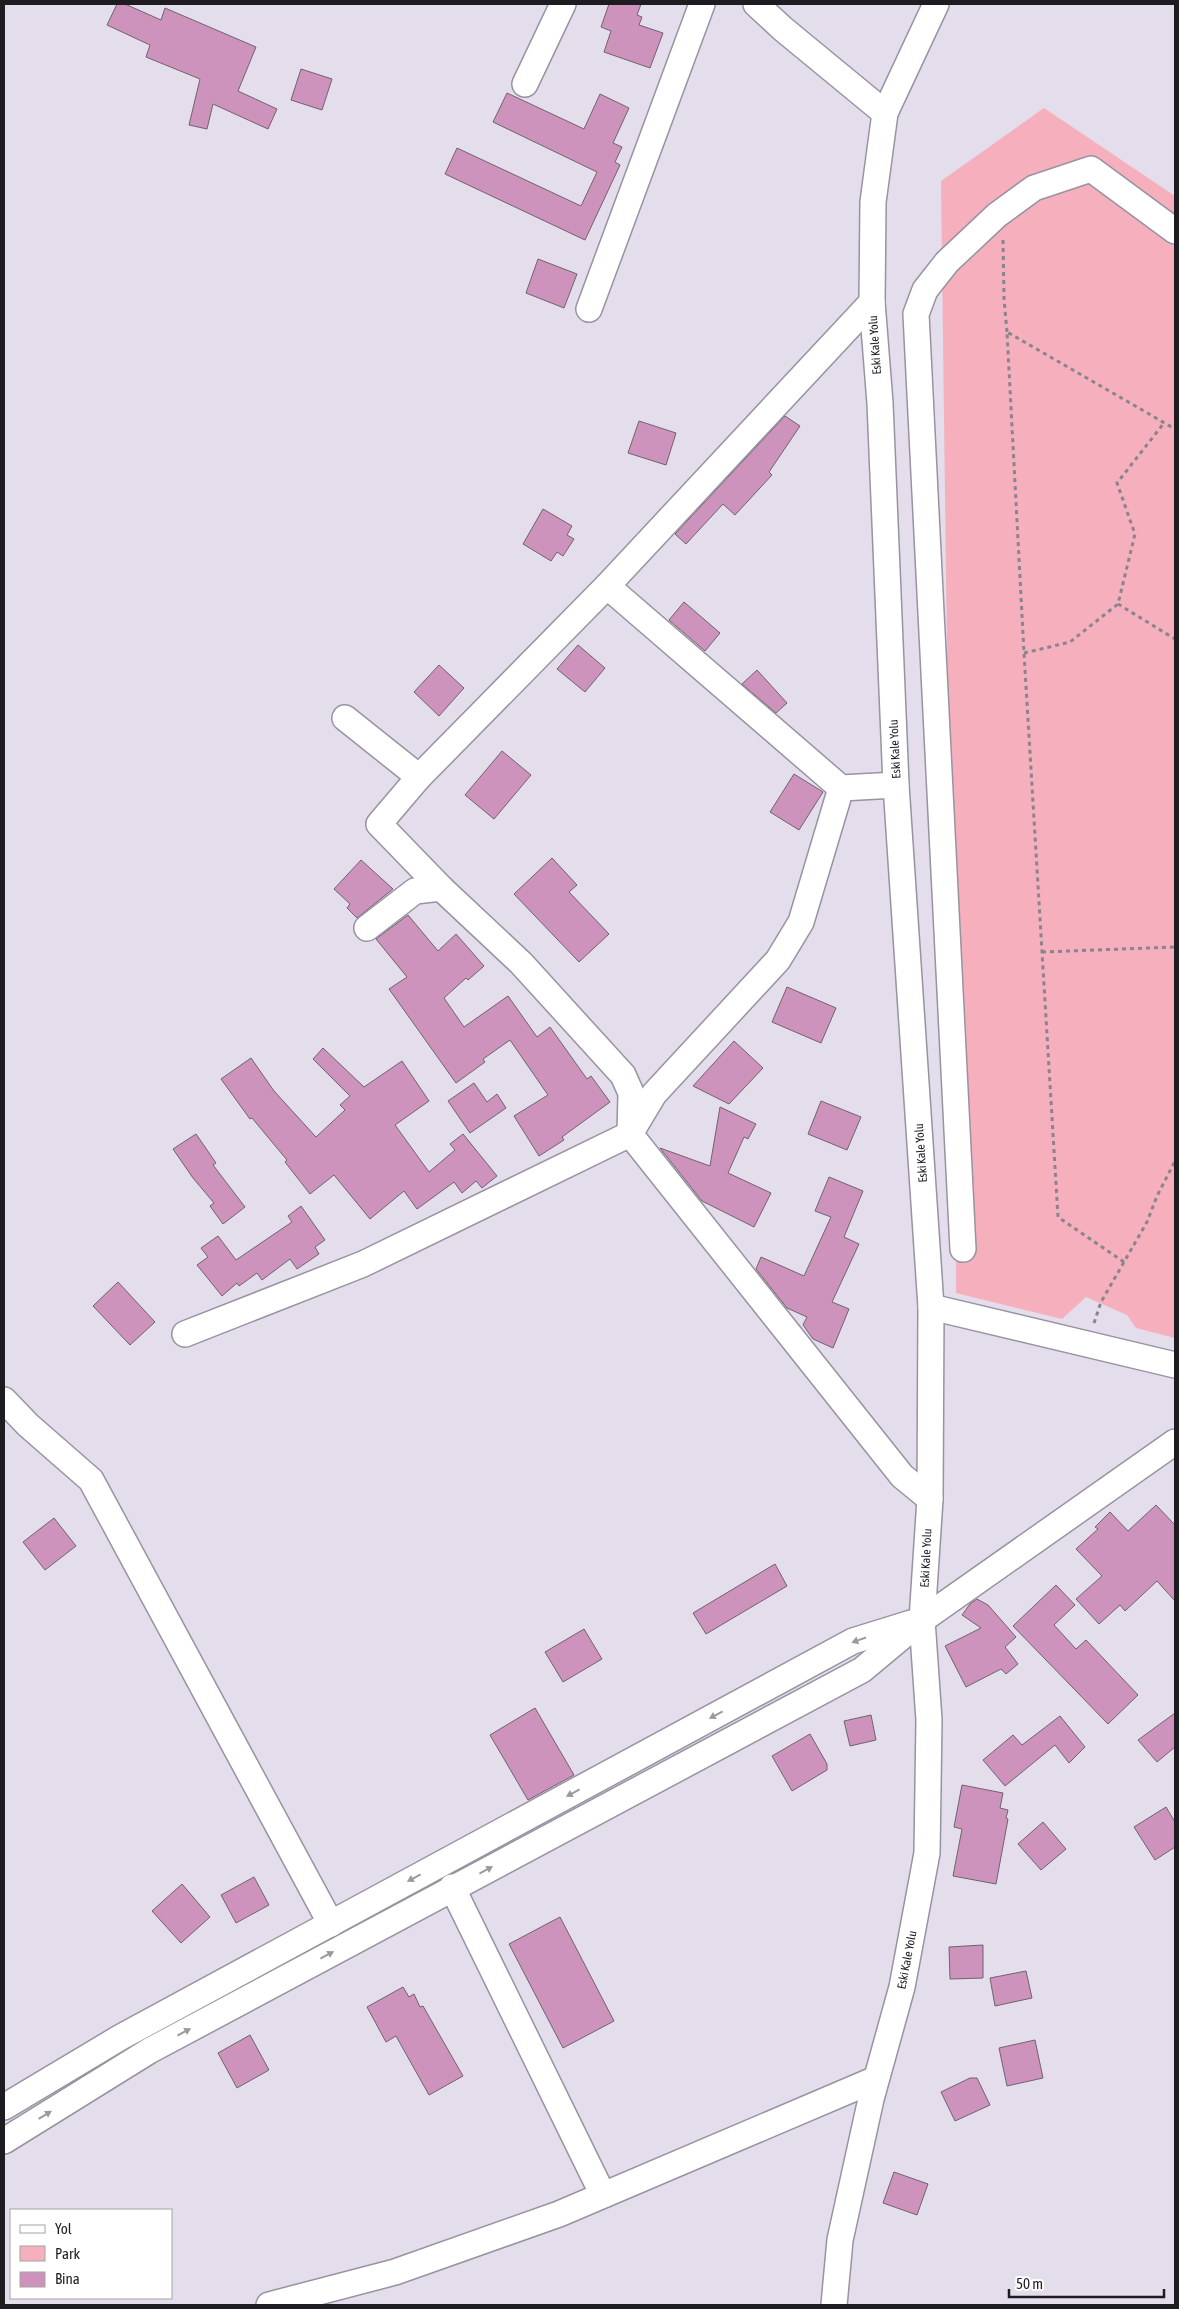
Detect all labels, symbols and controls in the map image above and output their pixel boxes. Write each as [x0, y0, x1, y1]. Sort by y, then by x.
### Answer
street label: Eski Kale Yolu [866, 315, 884, 375]
street label: Eski Kale Yolu [886, 719, 904, 779]
street label: Eski Kale Yolu [912, 1123, 930, 1183]
street label: Eski Kale Yolu [917, 1528, 935, 1588]
one-way arrow [852, 1636, 867, 1644]
one-way arrow [709, 1711, 722, 1720]
one-way arrow [566, 1789, 580, 1797]
one-way arrow [479, 1865, 493, 1874]
one-way arrow [407, 1874, 422, 1882]
street label: Eski Kale Yolu [894, 1929, 920, 1990]
one-way arrow [320, 1951, 335, 1959]
one-way arrow [177, 2028, 192, 2036]
one-way arrow [38, 2110, 51, 2119]
legend [10, 2209, 172, 2299]
text: Yol [55, 2220, 72, 2237]
text: Park [55, 2245, 80, 2262]
scale bar [1009, 2266, 1164, 2298]
text: Bina [55, 2270, 80, 2287]
text: 50 m [1016, 2275, 1043, 2292]

